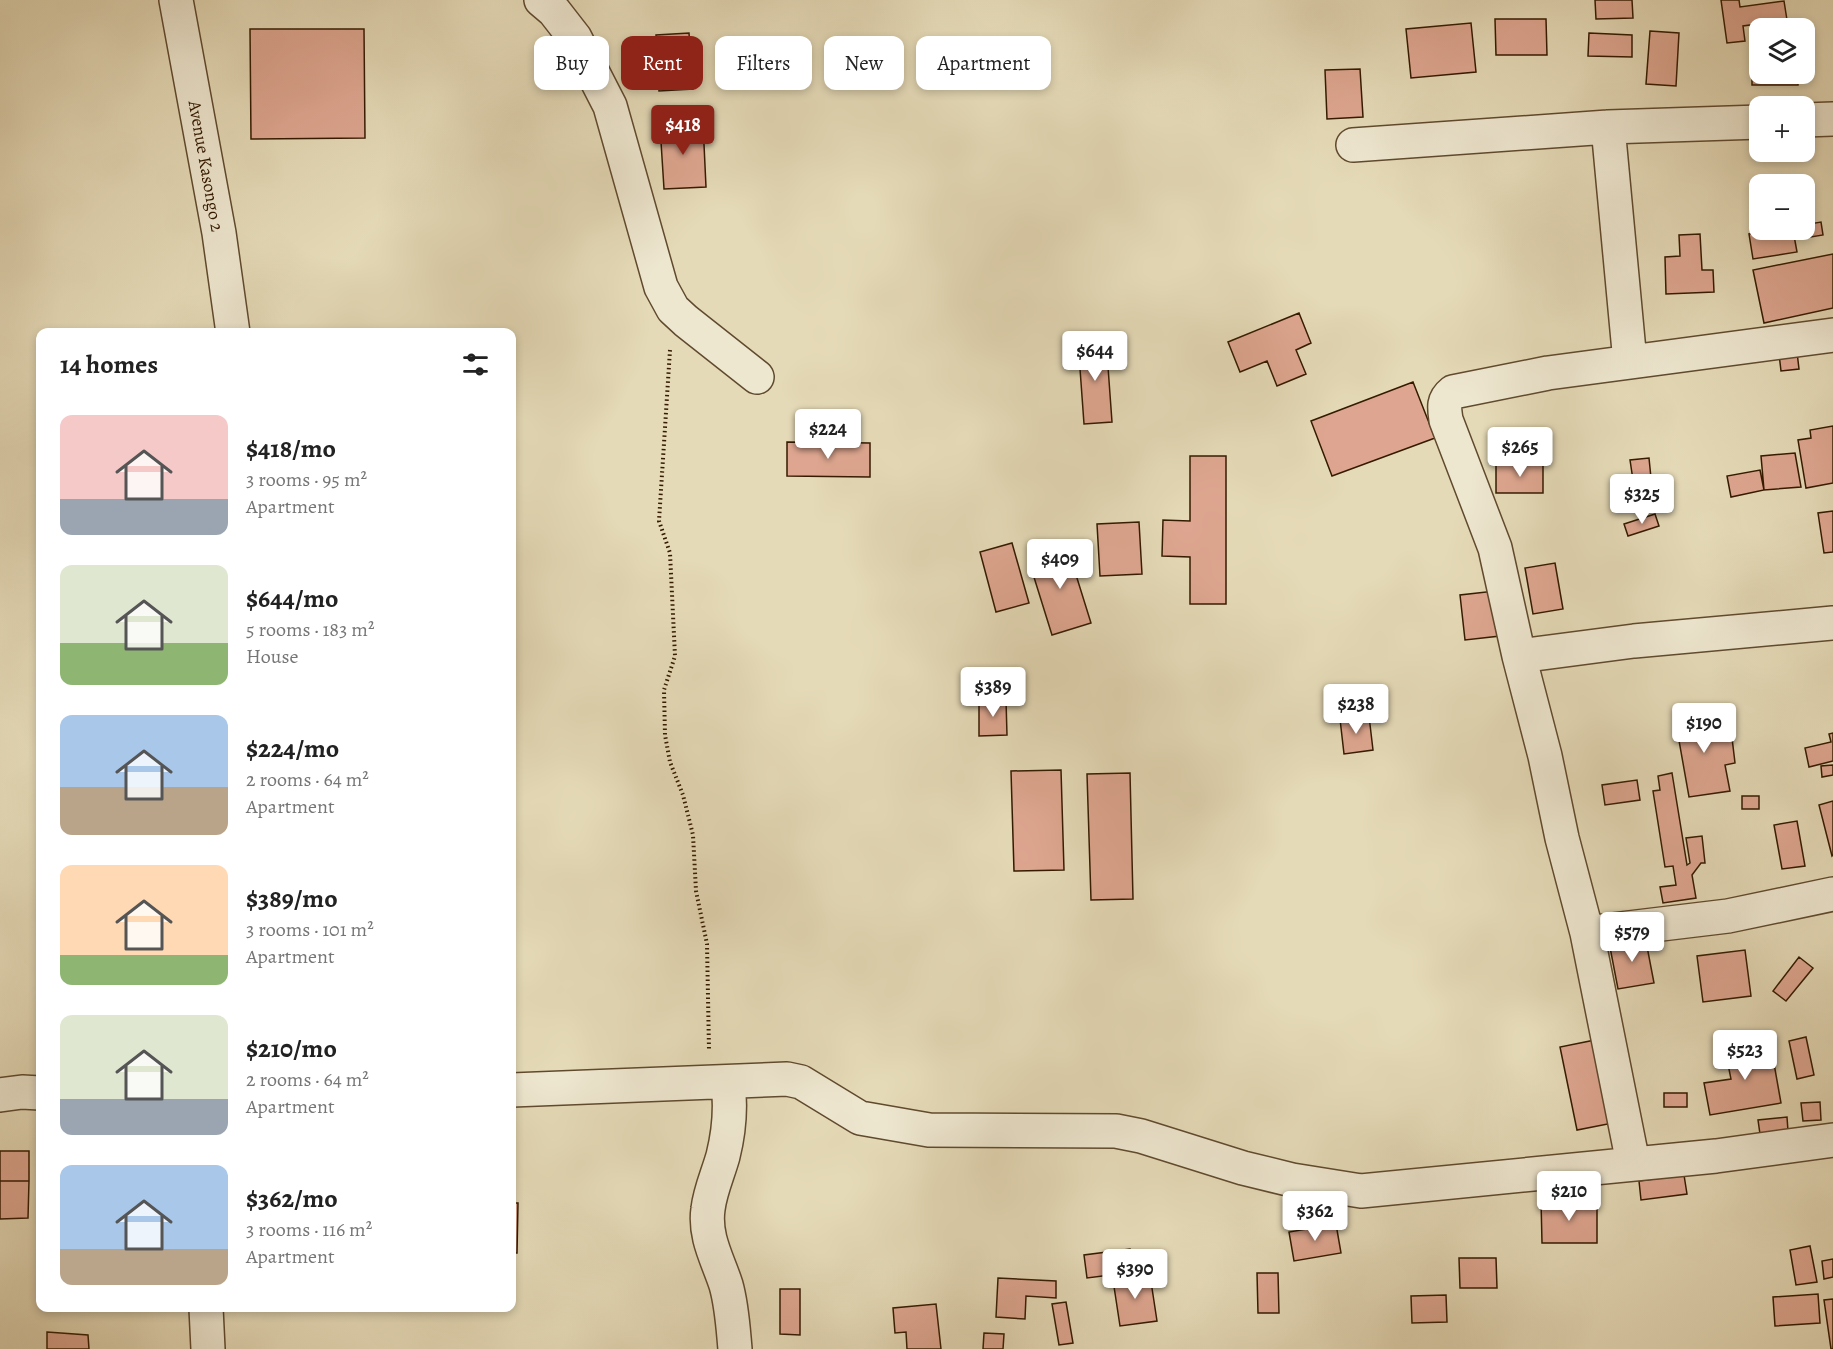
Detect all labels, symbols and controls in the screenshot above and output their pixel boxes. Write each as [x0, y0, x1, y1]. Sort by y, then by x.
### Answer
map controls [1749, 18, 1815, 240]
button: layers [1749, 18, 1815, 84]
chip: Buy [534, 36, 609, 90]
chip: Rent [621, 36, 703, 90]
chip: Filters [715, 36, 812, 90]
chip: New [824, 36, 904, 90]
chip: Apartment [916, 36, 1051, 90]
button: + [1749, 96, 1815, 162]
street label: Avenue Kasongo 2 [182, 98, 229, 234]
pin: $418 [647, 105, 719, 156]
text: $418 [665, 111, 701, 138]
button: − [1749, 174, 1815, 240]
pin: $644 [1059, 331, 1131, 382]
text: $644 [1076, 337, 1114, 364]
text: 14 homes [60, 347, 158, 382]
icon: filters [459, 348, 492, 381]
pin: $224 [792, 409, 864, 460]
text: $224 [809, 415, 847, 442]
pin: $265 [1484, 427, 1556, 478]
text: $418/mo [246, 431, 336, 466]
text: $265 [1502, 433, 1538, 460]
icon: home [108, 439, 180, 511]
text: 3 rooms · 95 m² [246, 466, 367, 493]
pin: $325 [1606, 474, 1678, 525]
text: $325 [1624, 480, 1660, 507]
text: Apartment [246, 493, 335, 520]
pin: $409 [1024, 539, 1096, 590]
text: $409 [1041, 545, 1079, 572]
text: $644/mo [246, 581, 338, 616]
icon: home [108, 589, 180, 661]
text: 5 rooms · 183 m² [246, 616, 375, 643]
text: House [246, 643, 298, 670]
pin: $389 [957, 667, 1029, 718]
text: $389 [975, 673, 1011, 700]
pin: $238 [1320, 684, 1392, 735]
text: $238 [1337, 690, 1375, 717]
pin: $190 [1668, 703, 1740, 754]
text: $190 [1686, 709, 1722, 736]
text: $224/mo [246, 731, 339, 766]
icon: home [108, 739, 180, 811]
text: 2 rooms · 64 m² [246, 766, 369, 793]
text: Apartment [246, 793, 335, 820]
text: $389/mo [246, 881, 338, 916]
icon: home [108, 889, 180, 961]
pin: $579 [1596, 912, 1668, 963]
text: 3 rooms · 101 m² [246, 916, 374, 943]
text: $579 [1614, 918, 1650, 945]
text: Apartment [246, 943, 335, 970]
pin: $523 [1709, 1030, 1781, 1081]
text: $210/mo [246, 1031, 337, 1066]
text: $523 [1727, 1036, 1763, 1063]
icon: home [108, 1039, 180, 1111]
text: 2 rooms · 64 m² [246, 1066, 369, 1093]
text: Apartment [246, 1093, 335, 1120]
pin: $210 [1533, 1171, 1605, 1222]
text: $210 [1551, 1177, 1587, 1204]
text: $362/mo [246, 1181, 338, 1216]
icon: home [108, 1189, 180, 1261]
pin: $362 [1279, 1191, 1351, 1242]
text: $362 [1297, 1197, 1333, 1224]
text: 3 rooms · 116 m² [246, 1216, 372, 1243]
text: Apartment [246, 1243, 335, 1270]
pin: $390 [1099, 1249, 1171, 1300]
text: $390 [1116, 1255, 1154, 1282]

